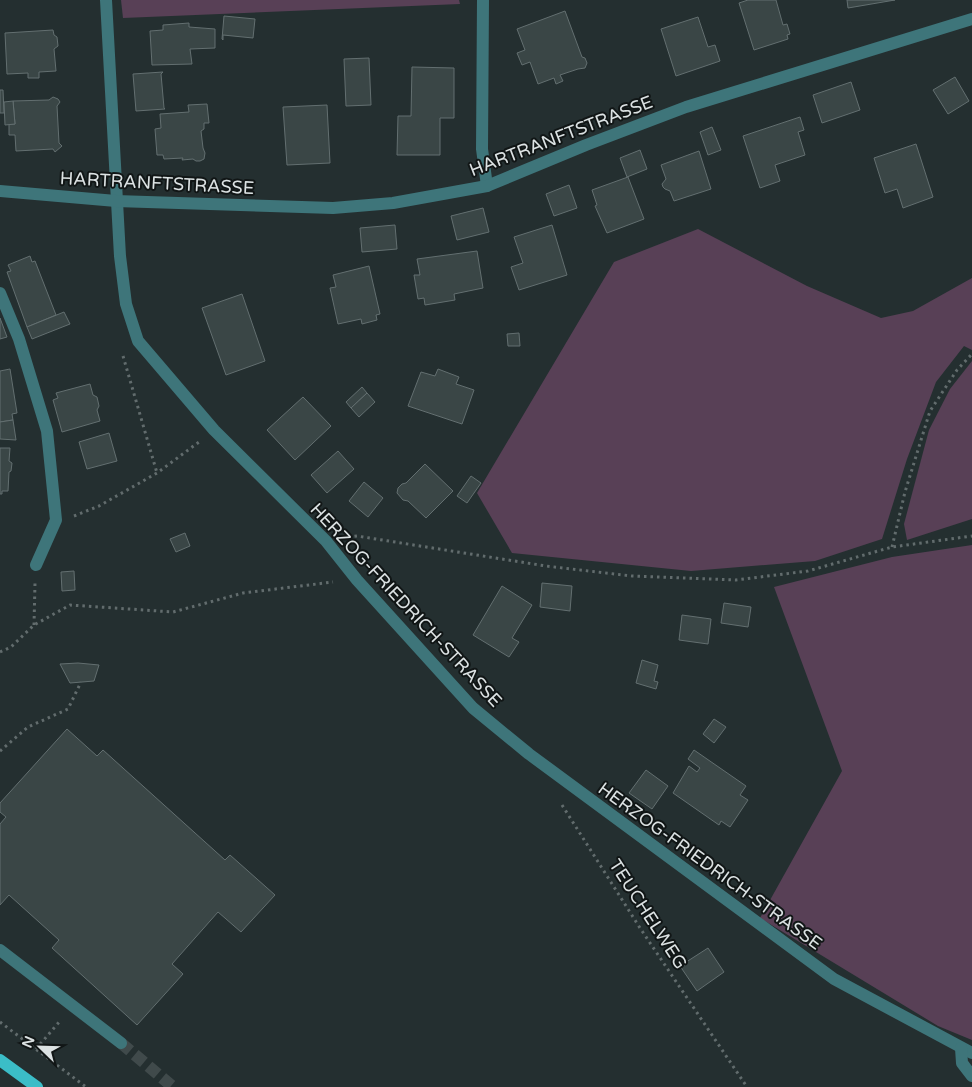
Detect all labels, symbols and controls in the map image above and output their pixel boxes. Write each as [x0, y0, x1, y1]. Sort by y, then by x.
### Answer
street label: HARTRANFTSTRASSE [466, 91, 656, 181]
street label: HARTRANFTSTRASSE [59, 167, 255, 199]
street label: HERZOG-FRIEDRICH-STRASSE [305, 498, 507, 712]
street label: HERZOG-FRIEDRICH-STRASSE [594, 777, 826, 955]
street label: TEUCHELWEG [604, 855, 692, 973]
north arrow [15, 1022, 65, 1072]
text: N [18, 1034, 39, 1051]

